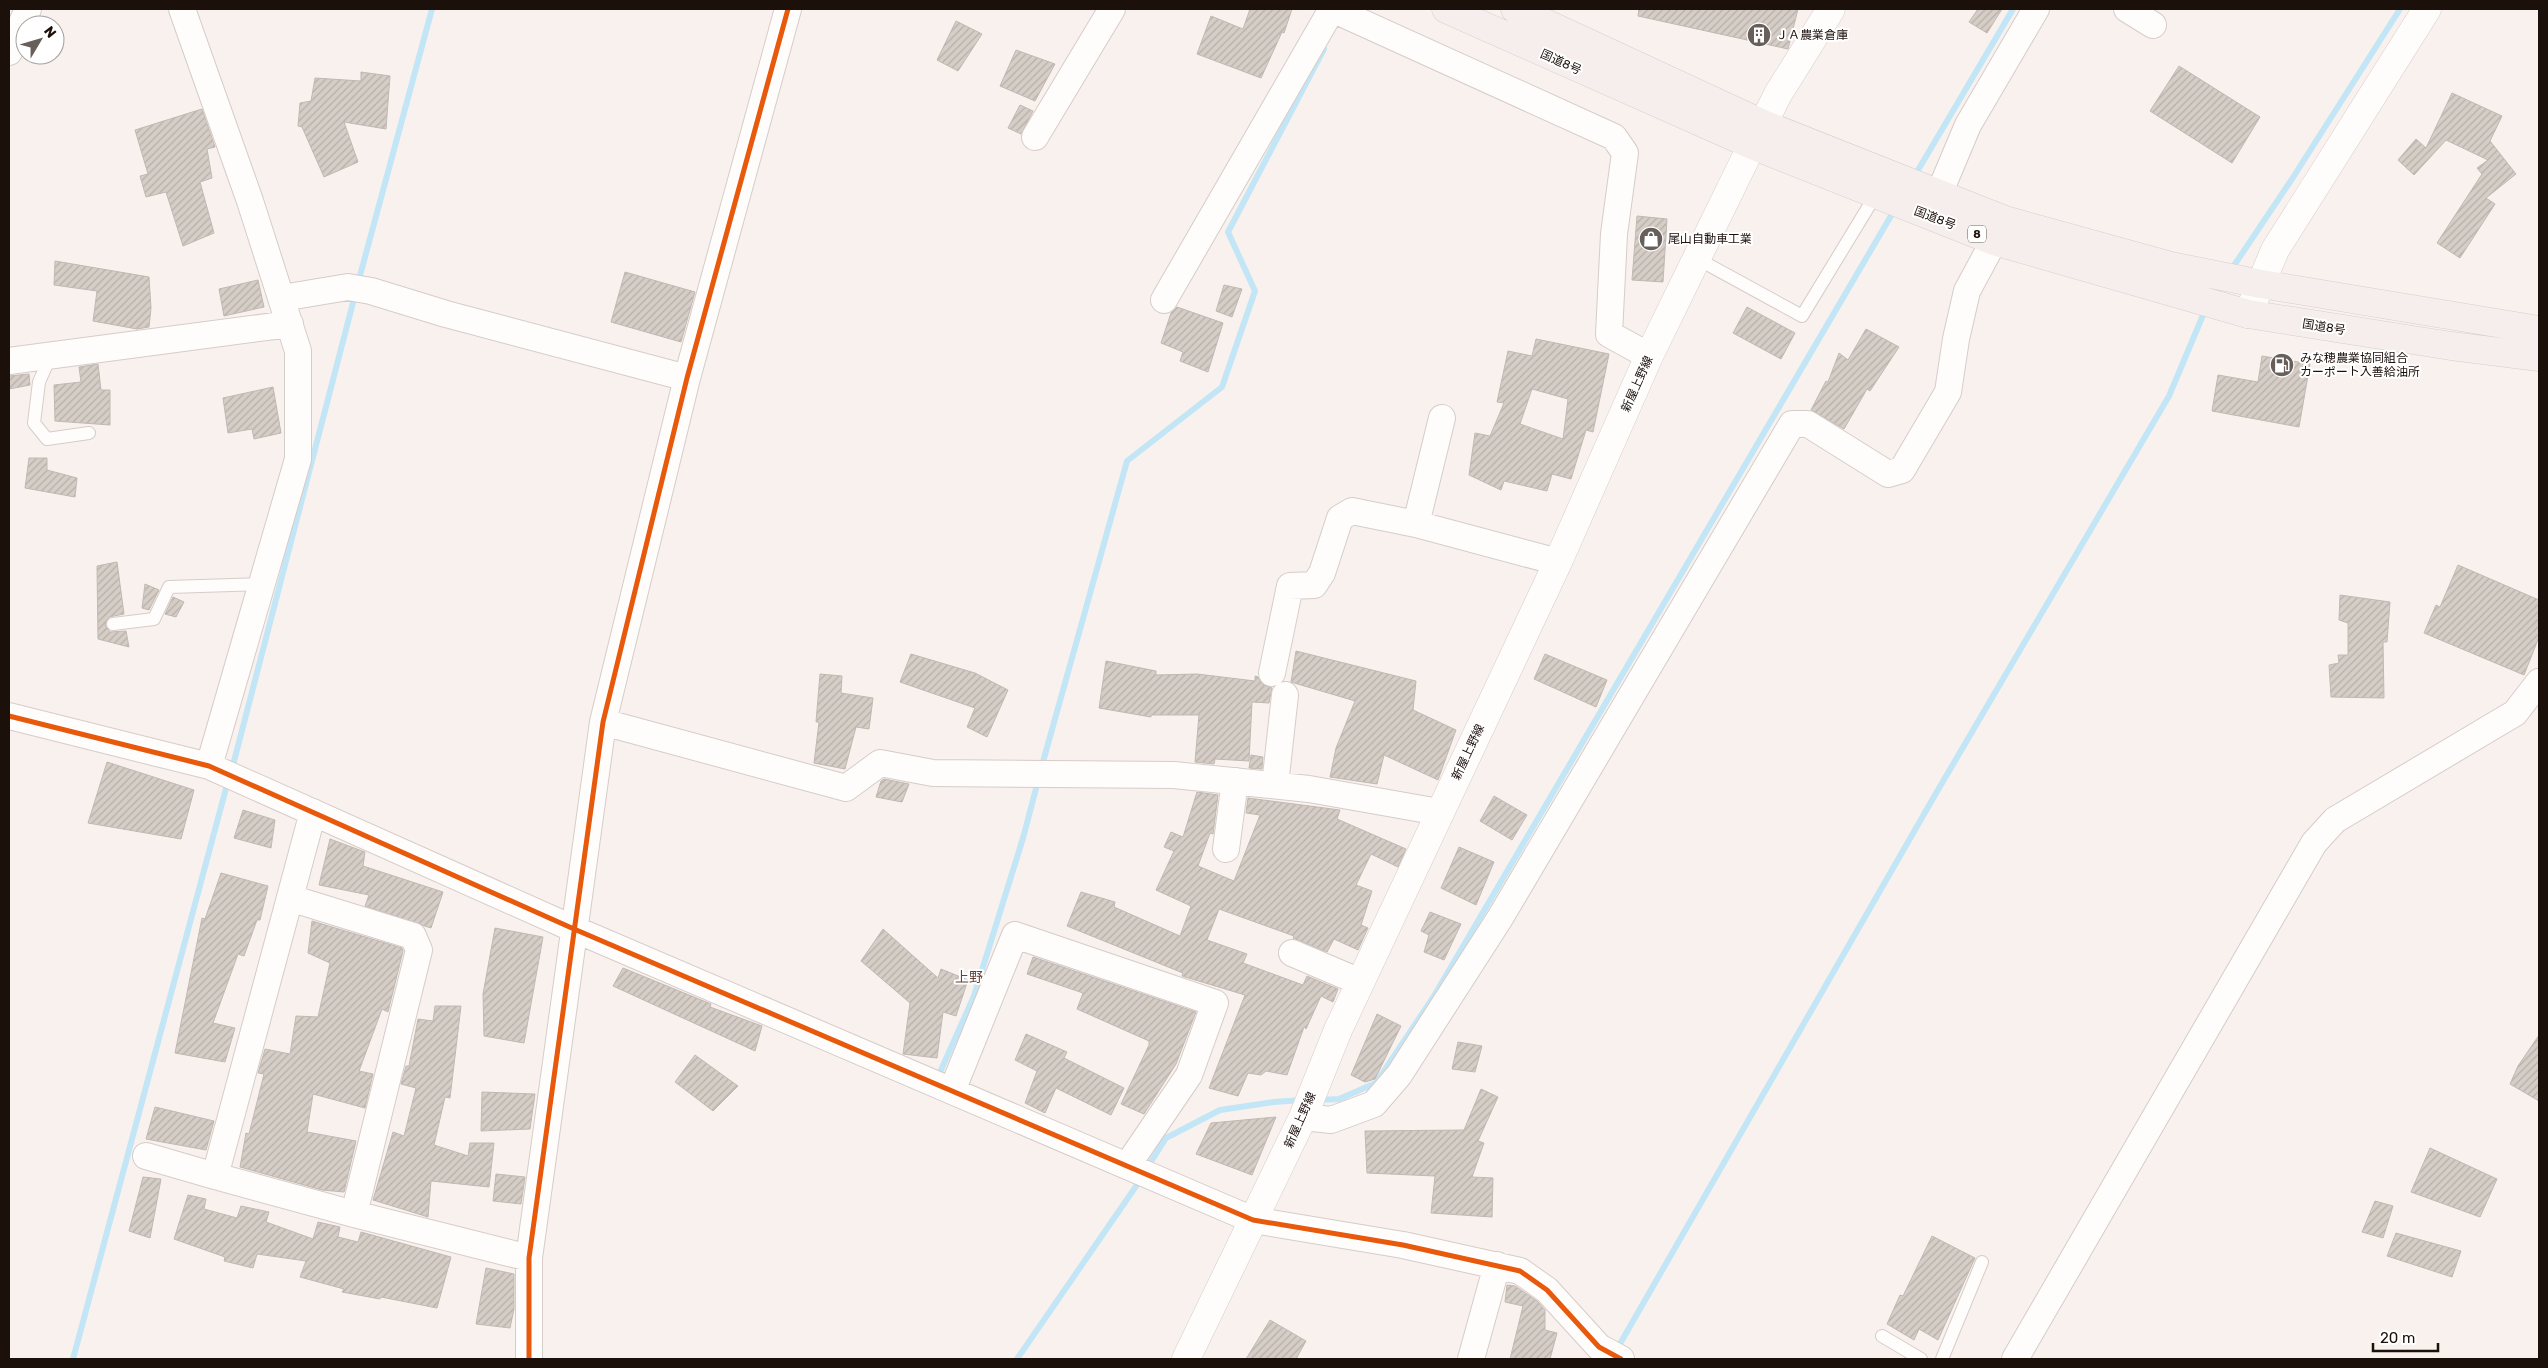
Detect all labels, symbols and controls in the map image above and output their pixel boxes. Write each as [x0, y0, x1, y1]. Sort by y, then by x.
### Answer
north arrow [15, 15, 65, 65]
building icon: ＪＡ農業倉庫 [1746, 22, 1772, 48]
text: N [40, 23, 60, 42]
place label: ＪＡ農業倉庫 [1776, 28, 1848, 42]
street label: 国道8号 [1538, 47, 1584, 77]
street label: 国道8号 [1912, 204, 1958, 232]
road number: 8 [1968, 225, 1986, 242]
shop icon: 尾山自動車工業 [1638, 226, 1664, 252]
place label: 尾山自動車工業 [1668, 232, 1752, 246]
street label: 国道8号 [2301, 317, 2347, 337]
place label: みな穂農業協同組合 カーポート入善給油所 [2300, 351, 2420, 379]
fuel station icon: みな穂農業協同組合 カーポート入善給油所 [2269, 352, 2295, 378]
street label: 新屋上野線 [1618, 354, 1656, 414]
street label: 新屋上野線 [1449, 722, 1487, 782]
district label: 上野 [955, 969, 983, 986]
street label: 新屋上野線 [1281, 1090, 1319, 1150]
scale bar [2373, 1320, 2438, 1352]
text: 20 m [2380, 1329, 2415, 1347]

